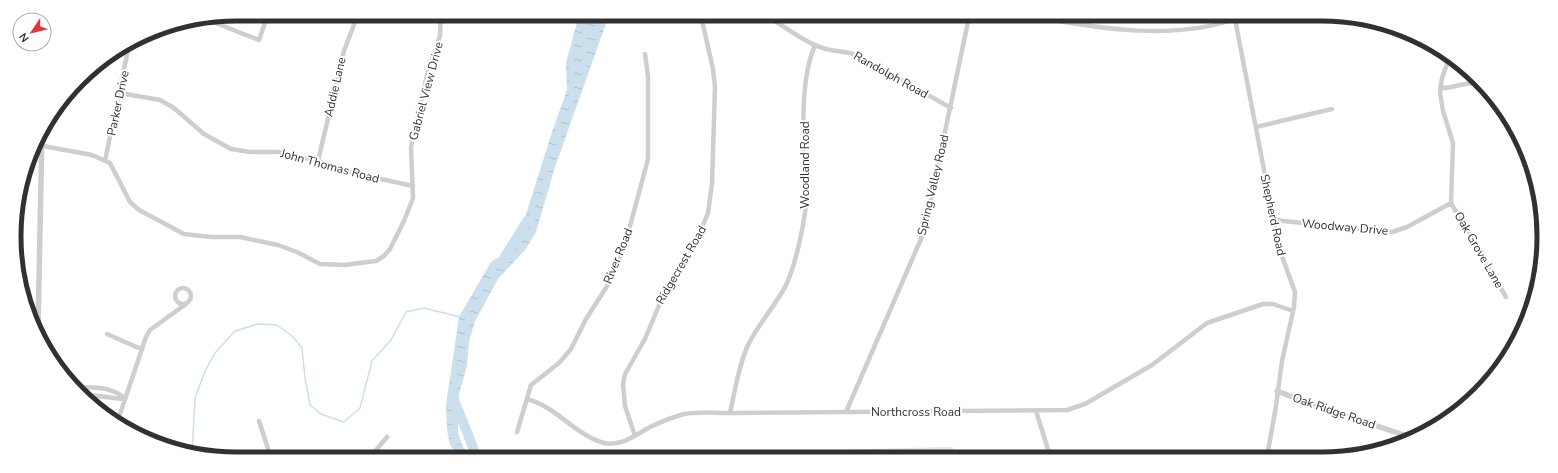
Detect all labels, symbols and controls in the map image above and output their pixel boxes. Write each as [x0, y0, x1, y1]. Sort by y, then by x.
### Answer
north arrow [12, 12, 52, 52]
text: N [16, 30, 33, 45]
street label: Gabriel View Drive [405, 40, 447, 142]
street label: Randolph Road [851, 48, 931, 102]
street label: Addie Lane [320, 55, 350, 119]
street label: Parker Drive [103, 69, 133, 137]
street label: Woodland Road [797, 121, 813, 209]
street label: Spring Valley Road [914, 133, 952, 237]
street label: John Thomas Road [278, 145, 381, 187]
street label: Shepherd Road [1257, 173, 1289, 257]
street label: Oak Grove Lane [1451, 209, 1507, 291]
street label: Woodway Drive [1301, 215, 1389, 239]
street label: Ridgecrest Road [652, 223, 710, 307]
street label: River Road [600, 226, 636, 286]
street label: Oak Ridge Road [1290, 389, 1378, 433]
street label: Northcross Road [871, 404, 961, 420]

